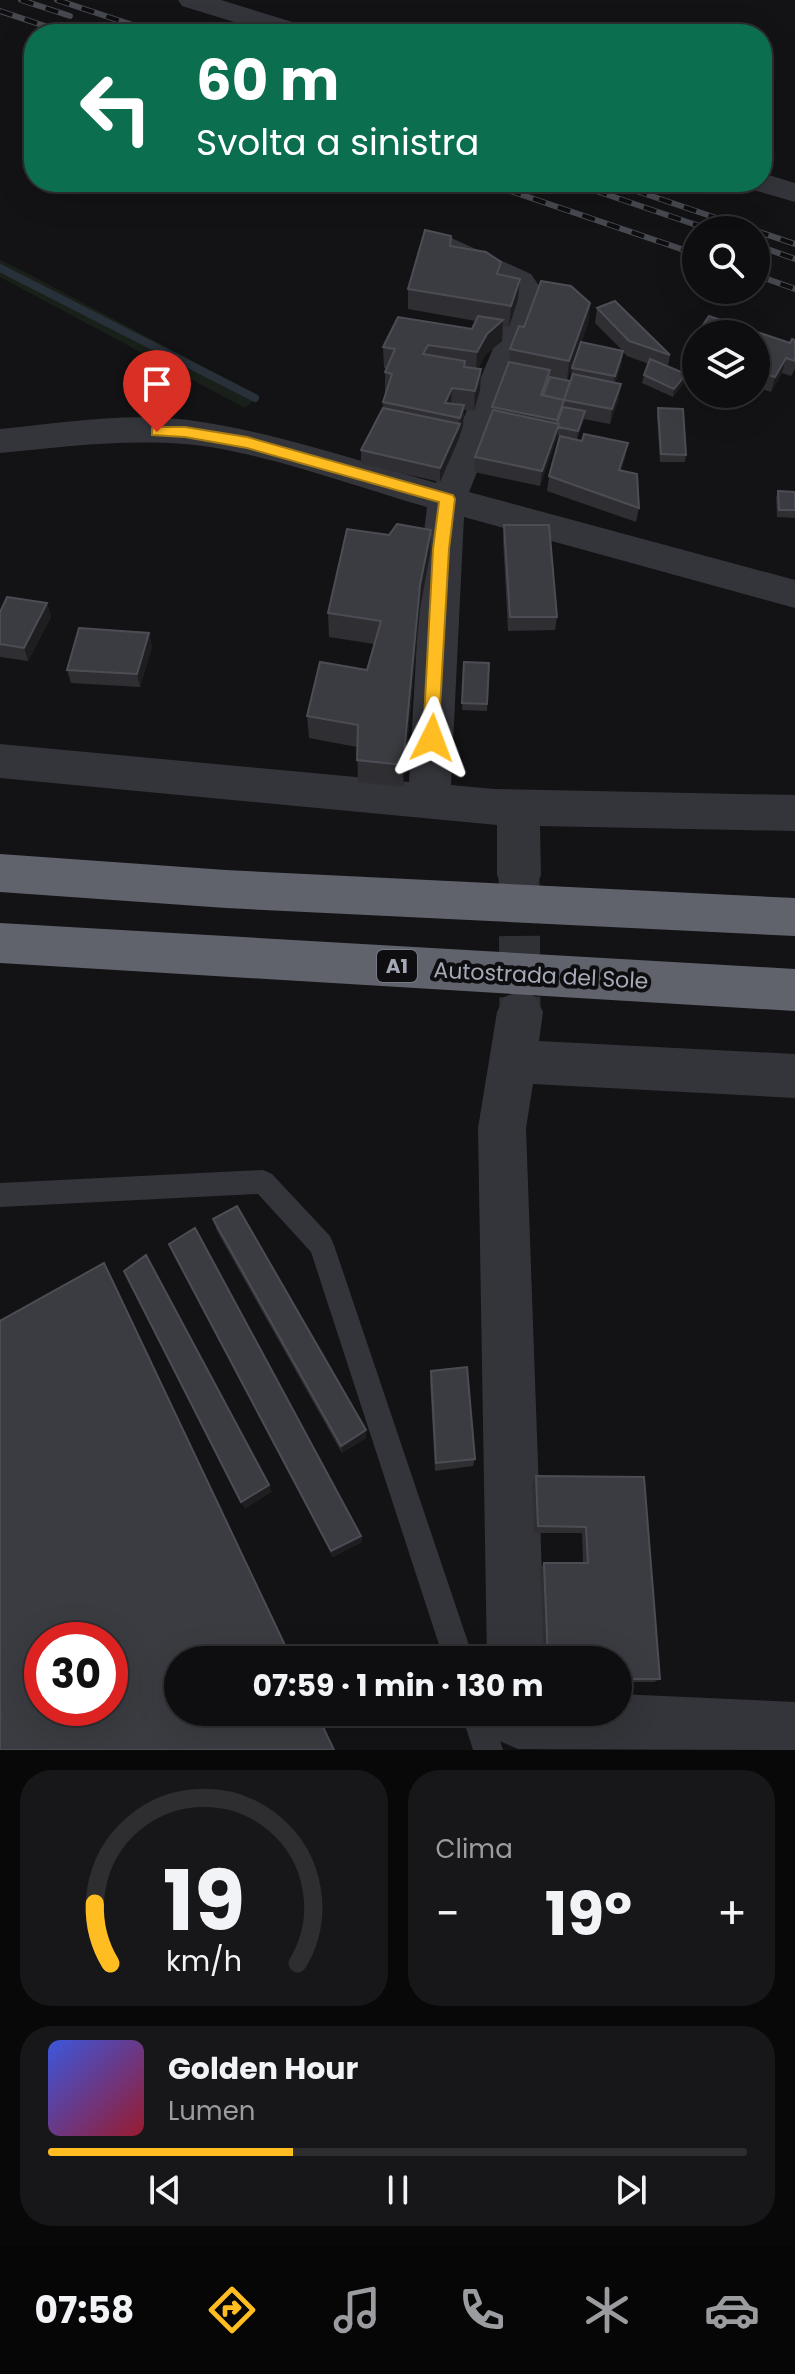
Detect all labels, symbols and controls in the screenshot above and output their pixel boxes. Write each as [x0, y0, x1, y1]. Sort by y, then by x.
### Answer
text: 60 m [196, 41, 339, 120]
icon: left [64, 56, 168, 160]
text: Svolta a sinistra [196, 117, 479, 168]
map controls [682, 216, 770, 408]
button: search [682, 216, 770, 304]
button: layers [682, 320, 770, 408]
pin [123, 350, 191, 432]
icon: arrive [135, 362, 179, 406]
position arrow [390, 696, 474, 780]
road number: A1 [377, 950, 417, 982]
street label: Autostrada del Sole [433, 954, 649, 997]
speed limit sign: 30 [24, 1622, 128, 1726]
text: 07:59 · 1 min · 130 m [252, 1664, 544, 1707]
text: Clima [436, 1831, 513, 1867]
text: 19 [163, 1843, 245, 1959]
text: 19° [545, 1872, 632, 1956]
text: − [436, 1883, 460, 1944]
text: + [717, 1883, 747, 1944]
text: km/h [166, 1941, 242, 1981]
text: Golden Hour [168, 2047, 358, 2090]
text: Lumen [168, 2093, 255, 2129]
icon: previous [143, 2168, 187, 2212]
icon: pause [376, 2168, 420, 2212]
icon: next [609, 2168, 653, 2212]
icon: directions [204, 2282, 260, 2338]
icon: music [329, 2282, 385, 2338]
icon: phone [454, 2282, 510, 2338]
icon: climate [579, 2282, 635, 2338]
icon: car [704, 2282, 760, 2338]
text: 07:58 [35, 2285, 134, 2336]

